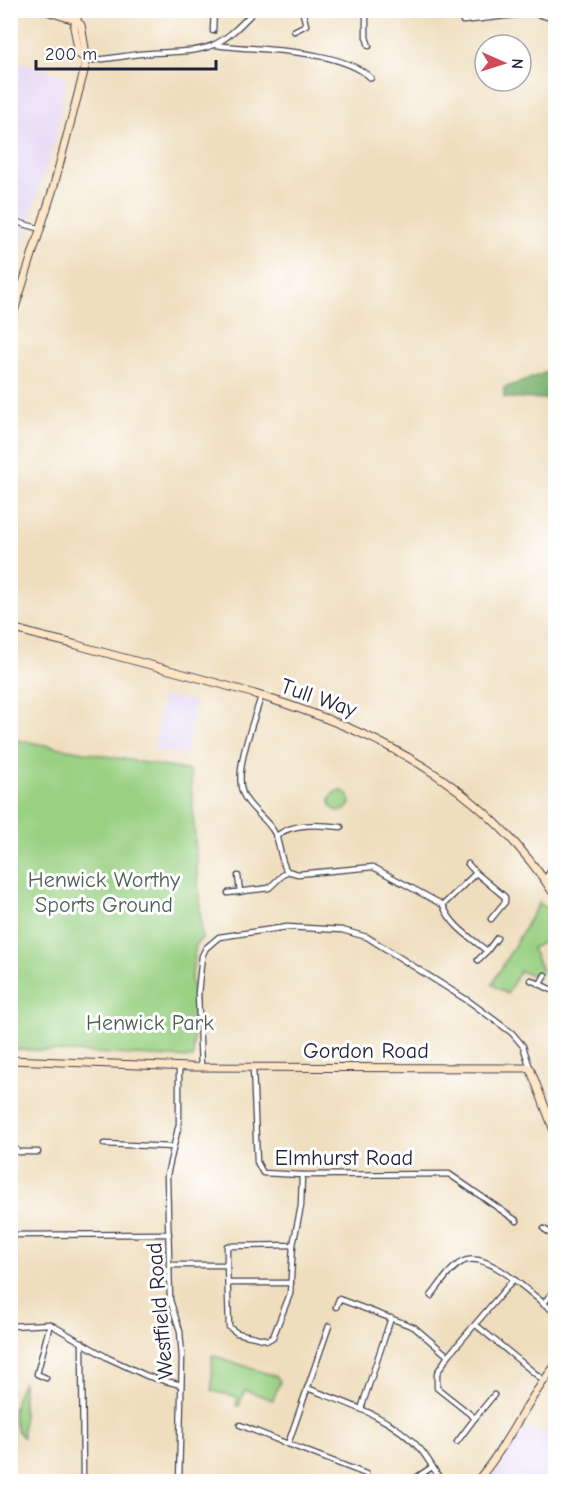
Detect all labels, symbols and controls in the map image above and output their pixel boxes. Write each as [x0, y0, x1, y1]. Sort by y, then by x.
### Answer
scale bar [36, 33, 216, 71]
north arrow [473, 33, 533, 93]
text: 200 m [45, 44, 97, 65]
text: N [508, 58, 526, 69]
street label: Tull Way [277, 673, 360, 723]
park label: Henwick Worthy Sports Ground [28, 867, 180, 918]
park label: Henwick Park [86, 1010, 214, 1036]
street label: Gordon Road [303, 1038, 429, 1064]
street label: Elmhurst Road [275, 1145, 413, 1171]
street label: Westfield Road [141, 1241, 179, 1381]

